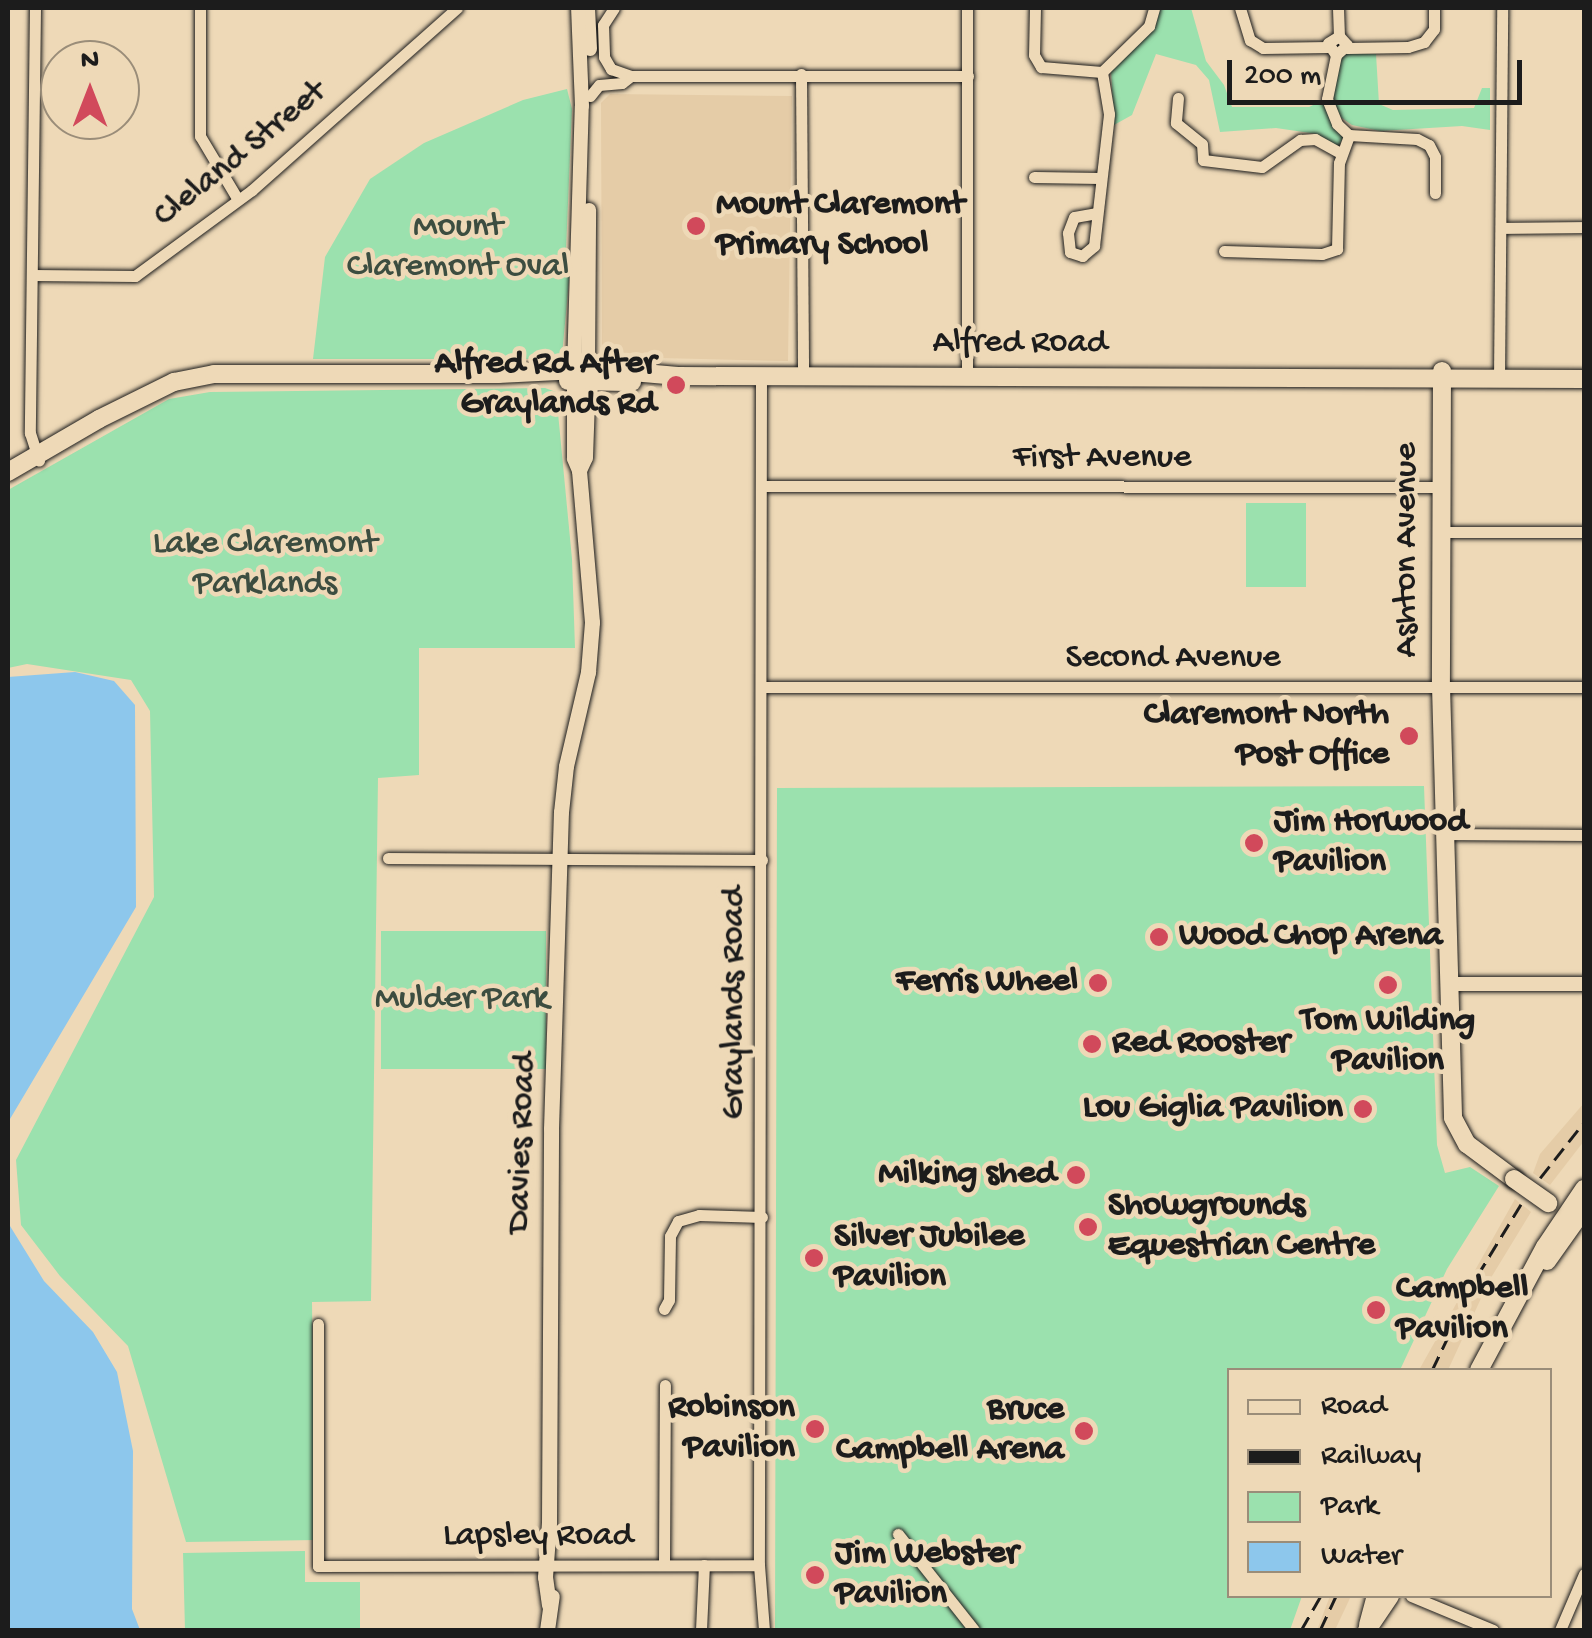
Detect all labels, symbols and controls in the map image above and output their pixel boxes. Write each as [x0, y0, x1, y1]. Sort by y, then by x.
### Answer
north arrow [40, 40, 140, 140]
scale bar [1232, 40, 1527, 102]
text: N [81, 45, 99, 78]
text: 200 m [1244, 60, 1321, 95]
street label: Cleland Street [146, 72, 336, 238]
place label: Mount Claremont Primary School [716, 185, 965, 267]
park label: Mount Claremont Oval [347, 207, 569, 289]
marker: Mount Claremont Primary School [685, 215, 707, 237]
street label: Alfred Road [933, 323, 1107, 365]
place label: Alfred Rd After Graylands Rd [434, 344, 656, 426]
marker: Alfred Rd After Graylands Rd [665, 374, 687, 396]
street label: First Avenue [1013, 438, 1191, 480]
street label: Ashton Avenue [1387, 443, 1429, 657]
park label: Lake Claremont Parklands [153, 524, 377, 606]
street label: Second Avenue [1065, 638, 1281, 680]
place label: Claremont North Post Office [1144, 695, 1389, 777]
marker: Claremont North Post Office [1398, 725, 1420, 747]
place label: Jim Horwood Pavilion [1274, 802, 1468, 884]
marker: Jim Horwood Pavilion [1243, 832, 1265, 854]
street label: Graylands Road [714, 886, 756, 1120]
place label: Wood Chop Arena [1179, 916, 1442, 958]
marker: Wood Chop Arena [1148, 926, 1170, 948]
place label: Ferris Wheel [896, 962, 1078, 1004]
marker: Ferris Wheel [1087, 972, 1109, 994]
marker: Tom Wilding Pavilion [1377, 974, 1399, 996]
park label: Mulder Park [375, 979, 549, 1021]
place label: Tom Wilding Pavilion [1301, 1001, 1475, 1083]
place label: Red Rooster [1112, 1023, 1289, 1065]
marker: Red Rooster [1081, 1033, 1103, 1055]
street label: Davies Road [499, 1052, 547, 1234]
place label: Lou Giglia Pavilion [1083, 1088, 1343, 1130]
marker: Lou Giglia Pavilion [1352, 1098, 1374, 1120]
place label: Milking shed [878, 1154, 1056, 1196]
marker: Milking shed [1065, 1164, 1087, 1186]
place label: Showgrounds Equestrian Centre [1108, 1186, 1375, 1268]
marker: Showgrounds Equestrian Centre [1077, 1216, 1099, 1238]
place label: Silver Jubilee Pavilion [834, 1217, 1025, 1299]
marker: Silver Jubilee Pavilion [803, 1247, 825, 1269]
place label: Campbell Pavilion [1396, 1269, 1528, 1351]
marker: Campbell Pavilion [1365, 1299, 1387, 1321]
legend [1227, 1368, 1552, 1598]
place label: Robinson Pavilion [668, 1388, 795, 1470]
place label: Bruce Campbell Arena [836, 1390, 1064, 1472]
text: Road [1321, 1390, 1387, 1425]
marker: Robinson Pavilion [804, 1418, 826, 1440]
marker: Bruce Campbell Arena [1073, 1420, 1095, 1442]
text: Railway [1321, 1440, 1421, 1475]
text: Park [1321, 1490, 1378, 1525]
street label: Lapsley Road [443, 1516, 633, 1558]
place label: Jim Webster Pavilion [835, 1534, 1018, 1616]
text: Water [1321, 1540, 1402, 1575]
marker: Jim Webster Pavilion [804, 1564, 826, 1586]

